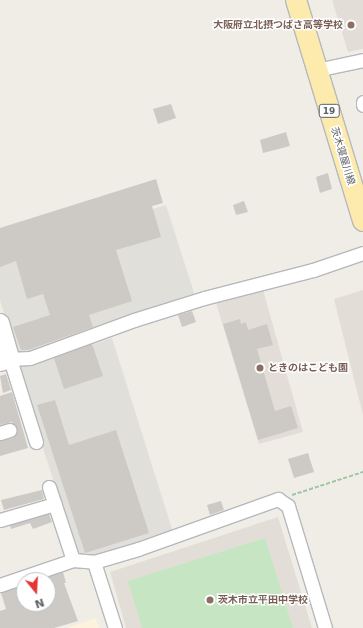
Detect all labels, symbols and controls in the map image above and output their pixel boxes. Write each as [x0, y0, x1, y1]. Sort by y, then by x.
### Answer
place label: 大阪府立北摂つばさ高等学校 [213, 19, 343, 31]
marker: 大阪府立北摂つばさ高等学校 [346, 20, 356, 30]
road number: 19 [318, 104, 340, 118]
street label: 茨木寝屋川線 [328, 126, 358, 186]
place label: ときのはこども園 [268, 362, 348, 374]
marker: ときのはこども園 [255, 363, 265, 373]
north arrow [16, 572, 56, 612]
place label: 茨木市立平田中学校 [218, 594, 308, 606]
text: N [33, 595, 46, 611]
marker: 茨木市立平田中学校 [205, 595, 215, 605]

